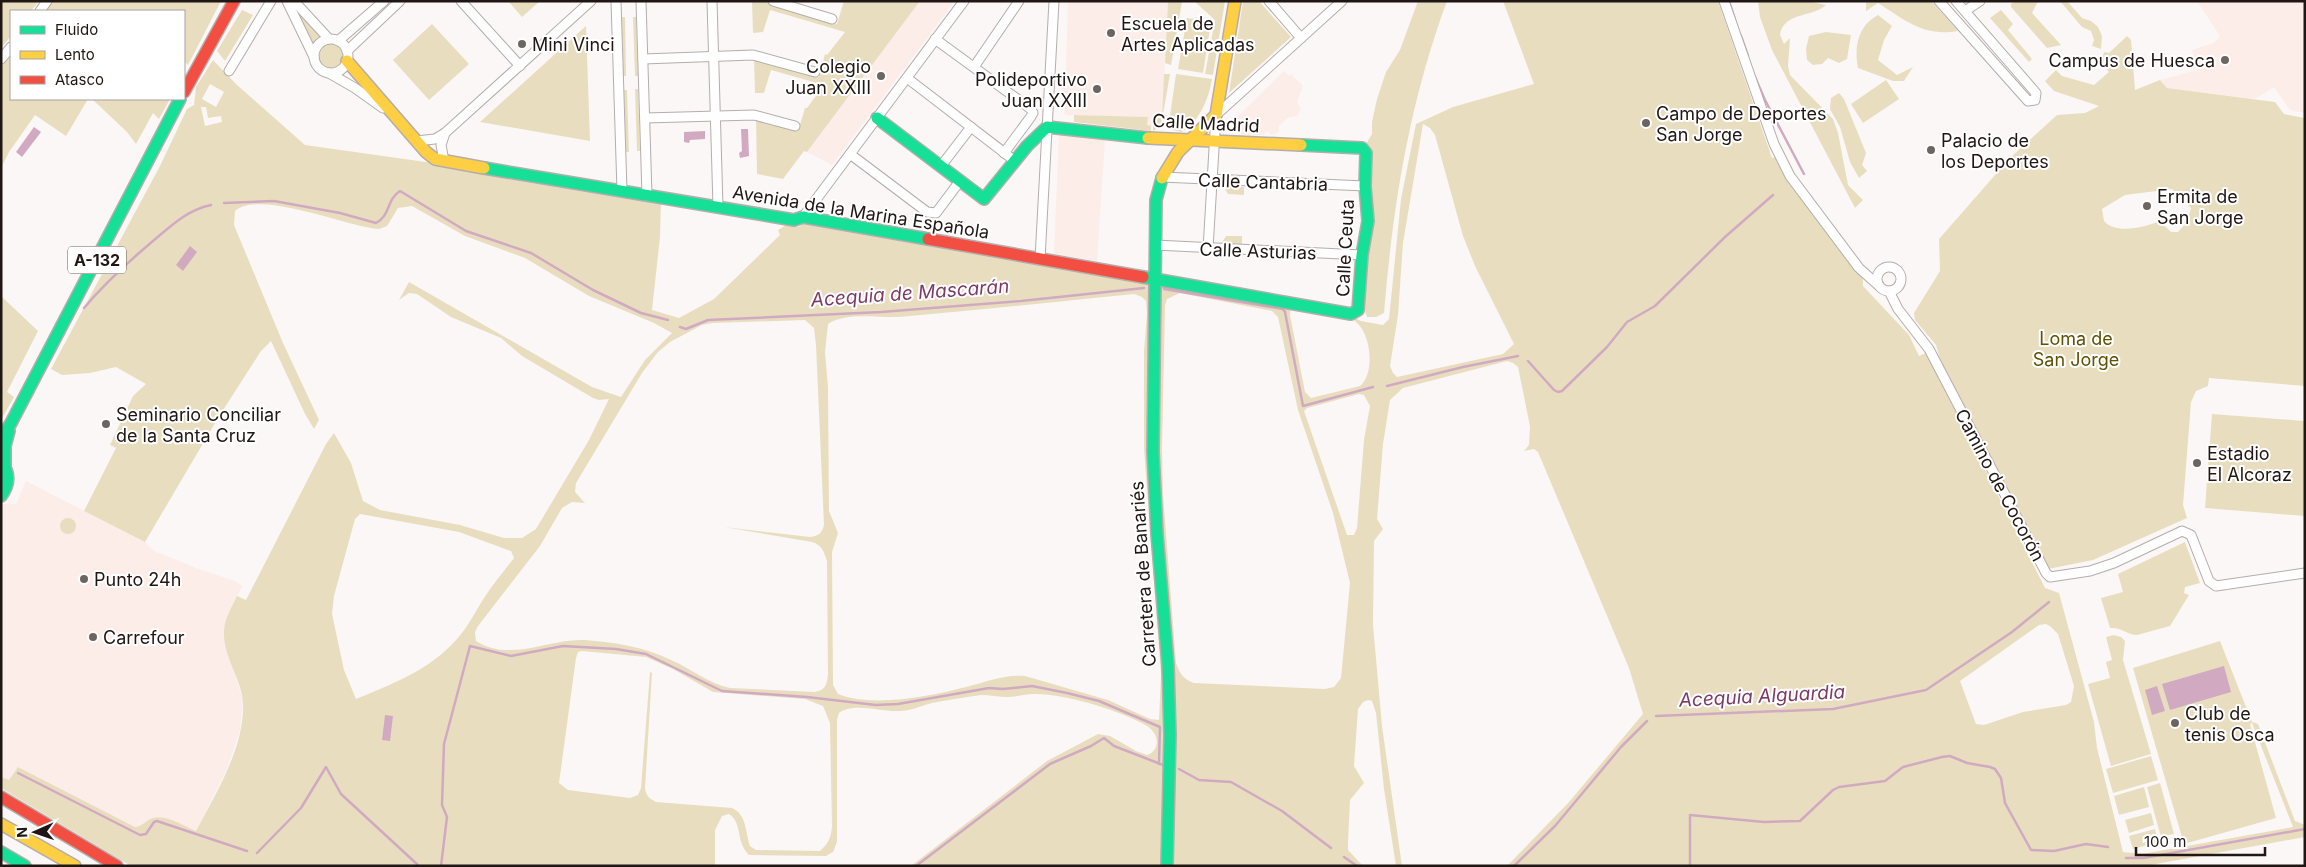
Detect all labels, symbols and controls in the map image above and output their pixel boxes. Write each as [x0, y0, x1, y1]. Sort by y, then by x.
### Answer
legend [10, 10, 185, 100]
place label: Escuela de Artes Aplicadas [1121, 13, 1255, 55]
text: Fluido [55, 20, 98, 39]
marker: Escuela de Artes Aplicadas [1105, 27, 1117, 39]
place label: Mini Vinci [532, 34, 615, 55]
marker: Mini Vinci [516, 38, 528, 50]
text: Lento [55, 45, 95, 64]
place label: Campus de Huesca [2049, 50, 2215, 71]
marker: Campus de Huesca [2219, 54, 2231, 66]
place label: Colegio Juan XXIII [785, 56, 871, 98]
place label: Polideportivo Juan XXIII [975, 69, 1087, 111]
text: Atasco [55, 70, 104, 89]
marker: Colegio Juan XXIII [875, 70, 887, 82]
marker: Polideportivo Juan XXIII [1091, 83, 1103, 95]
place label: Campo de Deportes San Jorge [1656, 103, 1827, 145]
street label: Calle Madrid [1152, 110, 1260, 136]
marker: Campo de Deportes San Jorge [1640, 117, 1652, 129]
place label: Palacio de los Deportes [1941, 130, 2049, 172]
marker: Palacio de los Deportes [1925, 144, 1937, 156]
street label: Calle Cantabria [1198, 169, 1328, 195]
street label: Avenida de la Marina Española [731, 181, 991, 243]
place label: Ermita de San Jorge [2157, 186, 2243, 228]
street label: Calle Ceuta [1332, 199, 1358, 297]
marker: Ermita de San Jorge [2141, 200, 2153, 212]
street label: Calle Asturias [1199, 238, 1317, 264]
road number: A-132 [68, 246, 126, 274]
water label: Acequia de Mascarán [809, 275, 1010, 311]
park label: Loma de San Jorge [2033, 328, 2119, 370]
place label: Seminario Conciliar de la Santa Cruz [116, 404, 281, 446]
street label: Camino de Cocorón [1951, 405, 2049, 565]
marker: Seminario Conciliar de la Santa Cruz [100, 418, 112, 430]
place label: Estadio El Alcoraz [2207, 443, 2292, 485]
marker: Estadio El Alcoraz [2191, 457, 2203, 469]
street label: Carretera de Banariés [1126, 480, 1160, 668]
place label: Punto 24h [94, 569, 181, 590]
marker: Punto 24h [78, 573, 90, 585]
place label: Carrefour [103, 627, 185, 648]
marker: Carrefour [87, 631, 99, 643]
water label: Acequia Alguardia [1677, 680, 1846, 712]
place label: Club de tenis Osca [2185, 703, 2275, 745]
marker: Club de tenis Osca [2169, 717, 2181, 729]
north arrow [10, 807, 60, 857]
scale bar [2136, 824, 2265, 856]
text: N [13, 827, 30, 838]
text: 100 m [2144, 832, 2186, 851]

